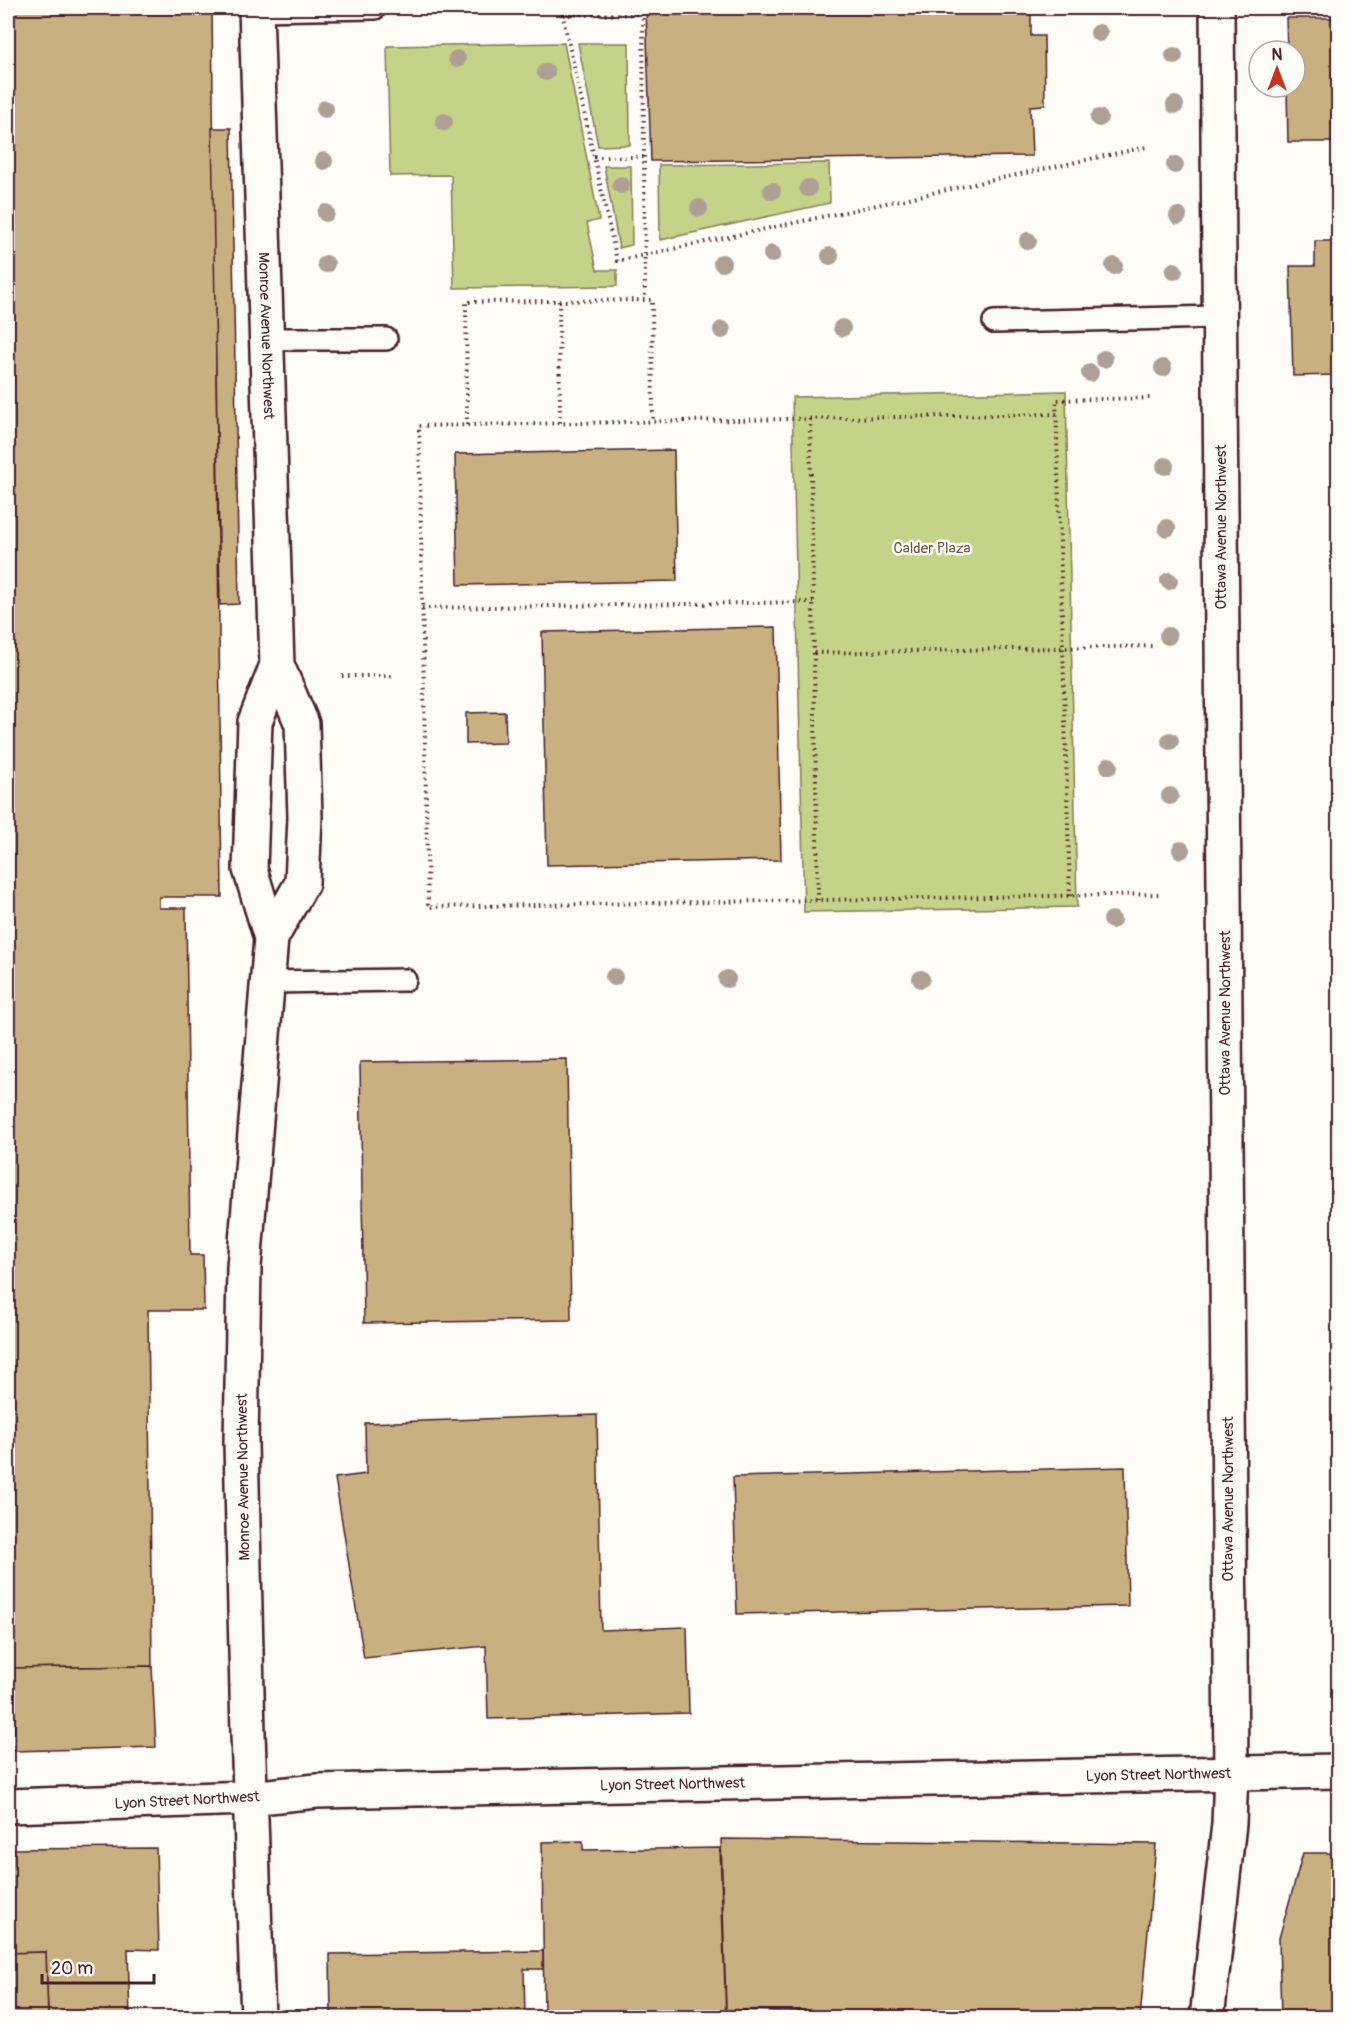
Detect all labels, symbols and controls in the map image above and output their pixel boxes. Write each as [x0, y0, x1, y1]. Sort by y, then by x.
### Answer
north arrow [1247, 39, 1307, 99]
text: N [1272, 45, 1283, 65]
street label: Monroe Avenue Northwest [254, 252, 278, 421]
street label: Ottawa Avenue Northwest [1212, 443, 1231, 610]
park label: Calder Plaza [894, 539, 970, 558]
street label: Ottawa Avenue Northwest [1216, 929, 1235, 1096]
street label: Monroe Avenue Northwest [233, 1392, 254, 1561]
street label: Ottawa Avenue Northwest [1219, 1415, 1238, 1582]
street label: Lyon Street Northwest [1086, 1764, 1232, 1786]
street label: Lyon Street Northwest [600, 1774, 746, 1795]
street label: Lyon Street Northwest [114, 1787, 261, 1814]
scale bar [42, 1947, 154, 1985]
text: 20 m [51, 1957, 93, 1980]

